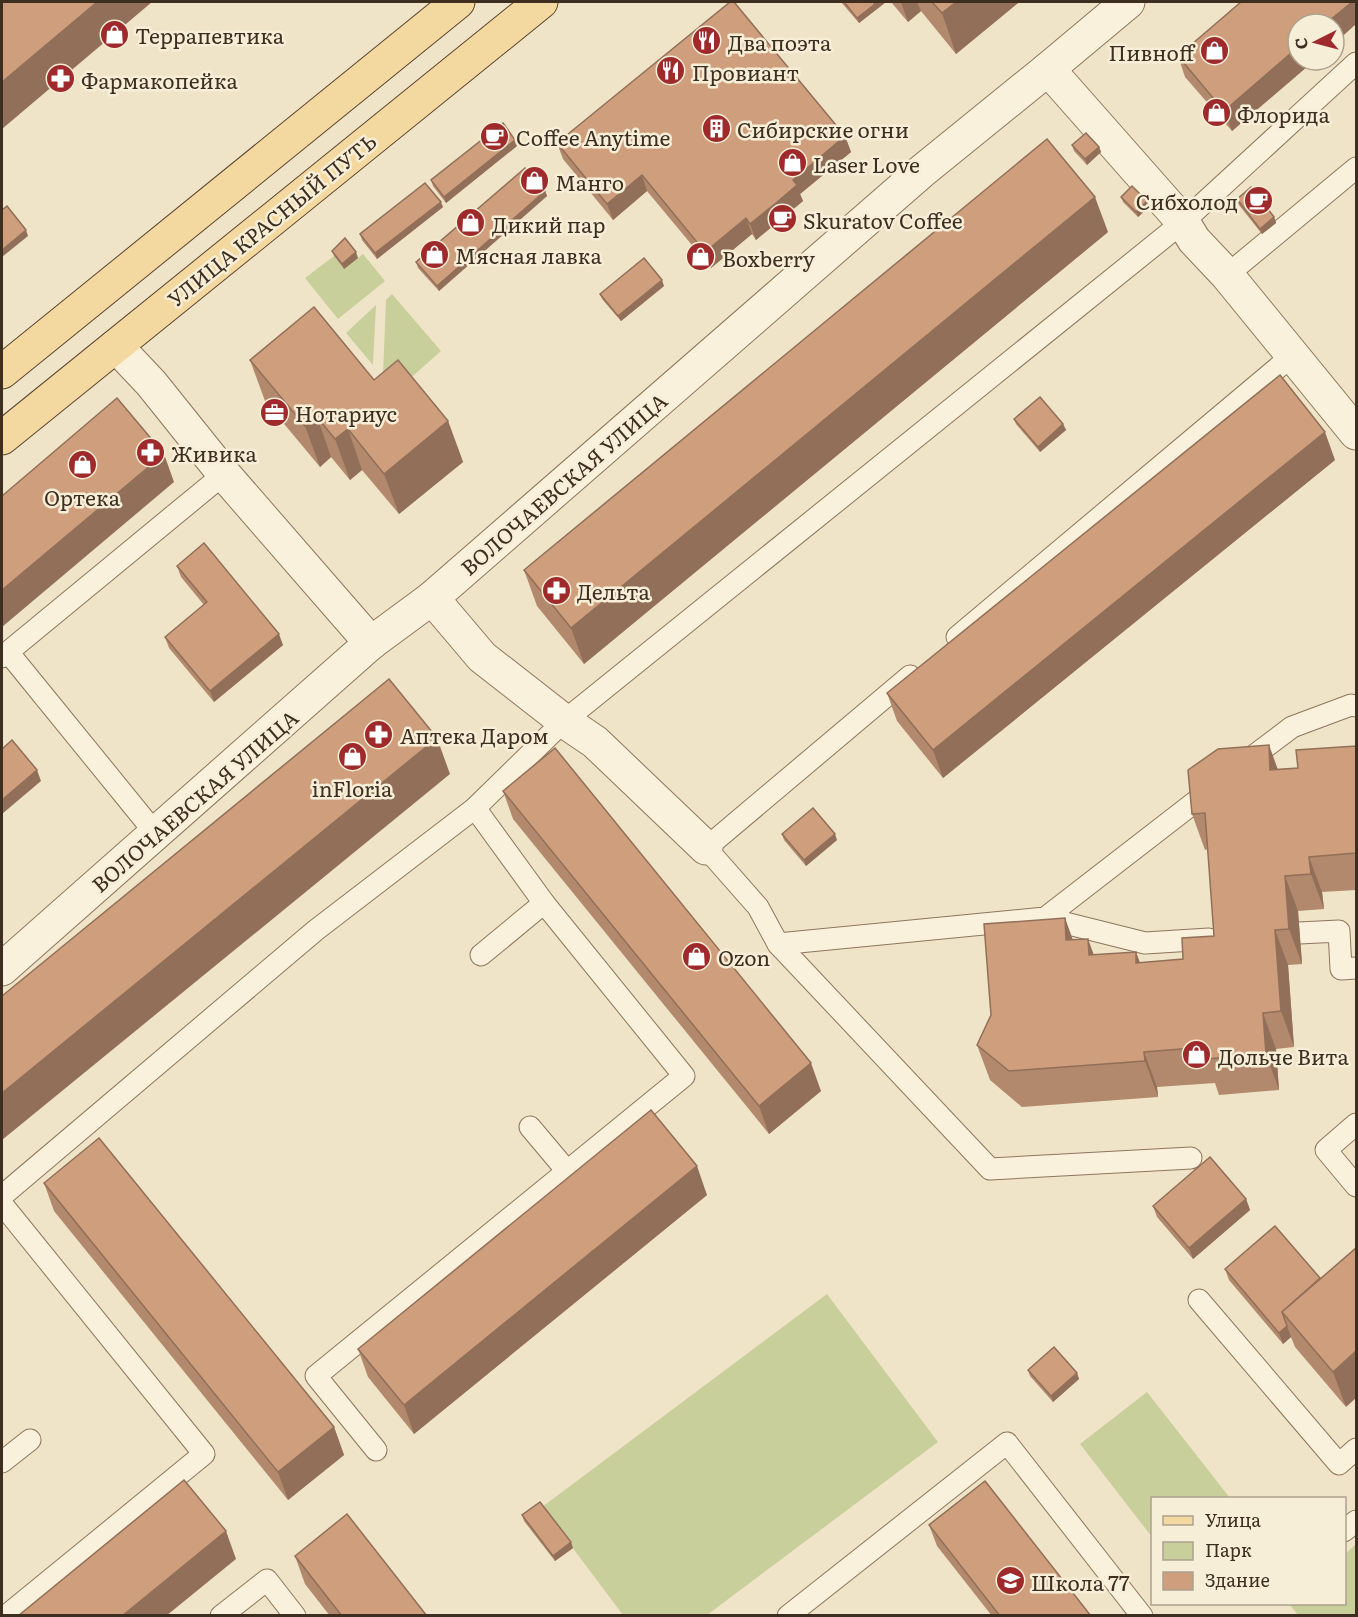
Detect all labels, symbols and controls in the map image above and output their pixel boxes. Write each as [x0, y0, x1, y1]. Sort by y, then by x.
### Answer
north arrow [1286, 12, 1346, 72]
shop icon: Террапевтика [98, 18, 130, 50]
place label: Террапевтика [135, 19, 285, 50]
restaurant icon: Два поэта [691, 25, 723, 57]
place label: Два поэта [728, 26, 832, 57]
shop icon: Пивнoff [1199, 35, 1231, 67]
place label: Пивнoff [1109, 36, 1196, 67]
text: С [1288, 37, 1313, 51]
restaurant icon: Провиант [655, 55, 687, 87]
place label: Провиант [692, 56, 799, 87]
pharmacy icon: Фармакопейка [44, 63, 76, 95]
place label: Фармакопейка [81, 64, 239, 95]
shop icon: Флорида [1200, 97, 1232, 129]
place label: Флорида [1237, 98, 1330, 129]
building icon: Сибирские огни [700, 112, 732, 144]
place label: Сибирские огни [737, 113, 909, 144]
cafe icon: Coffee Anytime [479, 120, 511, 152]
place label: Coffee Anytime [516, 121, 670, 152]
street label: УЛИЦА КРАСНЫЙ ПУТЬ [160, 125, 382, 313]
shop icon: Laser Love [776, 147, 808, 179]
place label: Laser Love [813, 148, 920, 179]
shop icon: Манго [518, 165, 550, 197]
place label: Манго [555, 166, 624, 197]
cafe icon: Сибхолод [1243, 184, 1275, 216]
place label: Сибхолод [1136, 185, 1238, 216]
cafe icon: Skuratov Coffee [766, 203, 798, 235]
place label: Skuratov Coffee [803, 204, 963, 235]
shop icon: Дикий пар [455, 207, 487, 239]
place label: Дикий пар [492, 208, 605, 239]
shop icon: Мясная лавка [418, 238, 450, 270]
place label: Мясная лавка [455, 239, 602, 270]
shop icon: Boxberry [685, 241, 717, 273]
place label: Boxberry [722, 242, 816, 273]
street label: ВОЛОЧАЕВСКАЯ УЛИЦА [453, 384, 673, 582]
office icon: Нотариус [258, 396, 290, 428]
place label: Нотариус [295, 397, 397, 428]
pharmacy icon: Живика [134, 436, 166, 468]
place label: Живика [171, 437, 258, 468]
shop icon: Ортека [66, 449, 98, 481]
place label: Ортека [44, 481, 121, 512]
pharmacy icon: Дельта [540, 574, 572, 606]
place label: Дельта [577, 575, 651, 606]
street label: ВОЛОЧАЕВСКАЯ УЛИЦА [84, 701, 304, 899]
pharmacy icon: Аптека Даром [363, 718, 395, 750]
place label: Аптека Даром [400, 719, 549, 750]
shop icon: inFloria [336, 740, 368, 772]
place label: inFloria [312, 772, 393, 803]
shop icon: Ozon [681, 940, 713, 972]
place label: Ozon [718, 941, 770, 972]
shop icon: Дольче Вита [1181, 1039, 1213, 1071]
place label: Дольче Вита [1218, 1040, 1349, 1071]
legend [1151, 1497, 1346, 1605]
text: Улица [1205, 1506, 1261, 1533]
text: Парк [1205, 1536, 1252, 1563]
school or university icon: Школа 77 [994, 1565, 1026, 1597]
place label: Школа 77 [1031, 1566, 1130, 1597]
text: Здание [1205, 1566, 1270, 1593]

